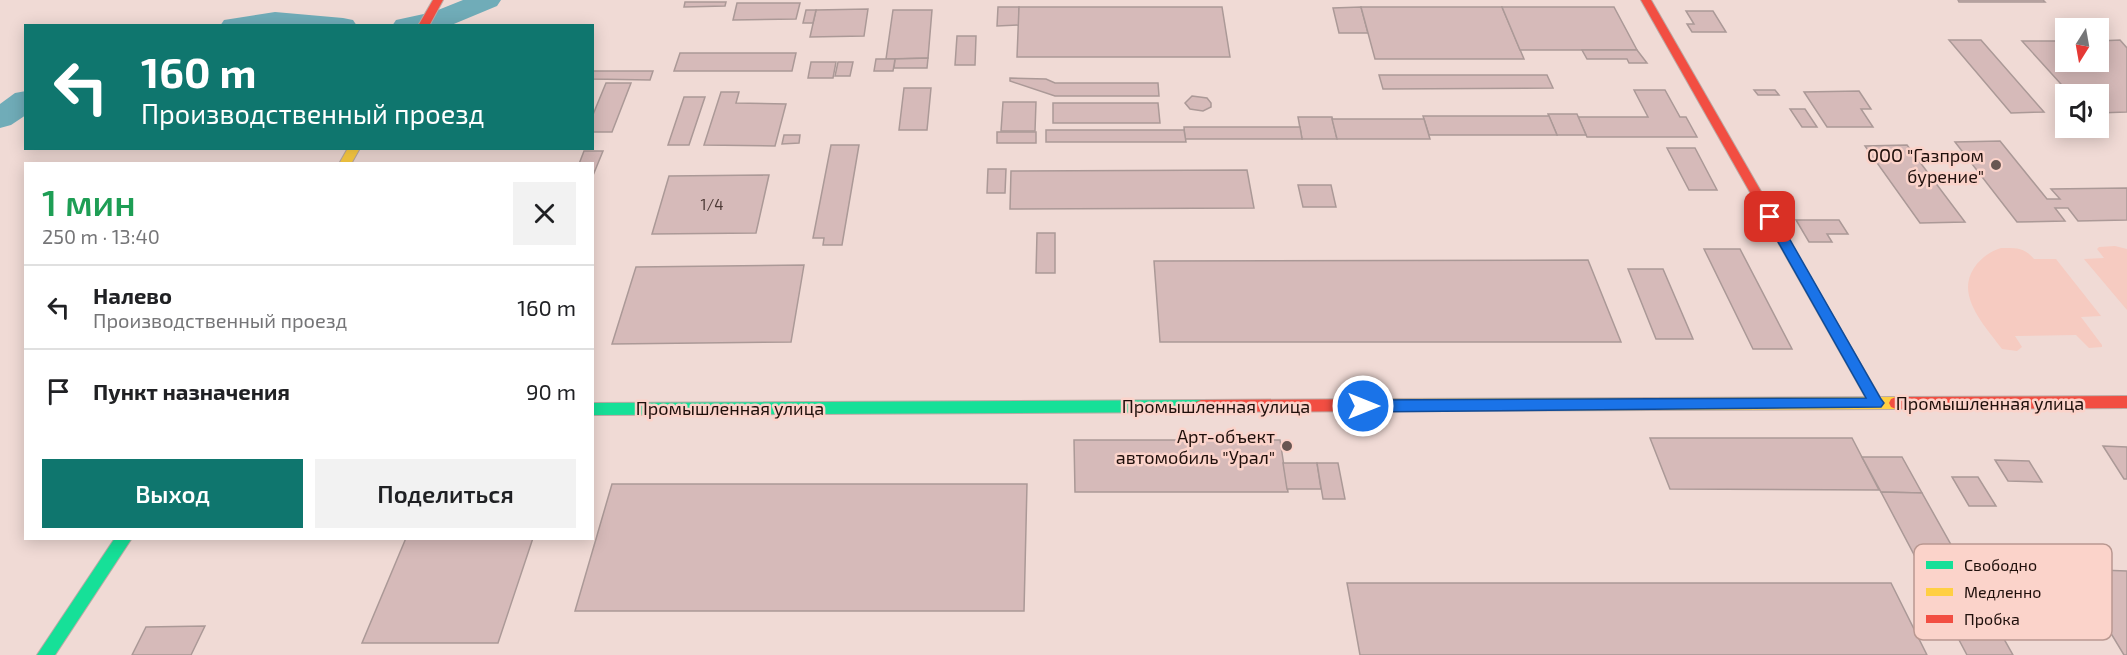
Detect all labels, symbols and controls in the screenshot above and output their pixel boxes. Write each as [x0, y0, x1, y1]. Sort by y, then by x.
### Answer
north arrow [2055, 18, 2109, 72]
map controls [2055, 18, 2109, 138]
text: 160 m [141, 46, 257, 96]
icon: left [42, 48, 120, 126]
button: sound [2055, 84, 2109, 138]
text: Производственный проезд [141, 97, 484, 129]
place label: ООО "Газпром бурение" [1867, 144, 1984, 187]
marker: ООО "Газпром бурение" [1989, 158, 2003, 172]
text: 1 мин [42, 180, 136, 223]
button: close [513, 182, 576, 245]
pin [1744, 191, 1795, 242]
house number: 1/4 [701, 195, 723, 213]
icon: arrive [1753, 200, 1786, 233]
text: 250 m · 13:40 [42, 224, 160, 248]
text: Налево [93, 282, 172, 308]
icon: left [42, 291, 75, 324]
text: 160 m [517, 294, 576, 320]
text: Производственный проезд [93, 308, 347, 332]
position arrow [1331, 374, 1395, 438]
icon: arrive [42, 375, 75, 408]
text: Пункт назначения [93, 378, 290, 404]
text: 90 m [526, 378, 576, 404]
street label: Промышленная улица [1896, 392, 2084, 414]
street label: Промышленная улица [1122, 395, 1310, 417]
street label: Промышленная улица [636, 397, 824, 419]
place label: Арт-объект автомобиль "Урал" [1116, 425, 1275, 468]
marker: Арт-объект автомобиль "Урал" [1280, 439, 1294, 453]
button: Выход [42, 459, 303, 528]
button: Поделиться [315, 459, 576, 528]
legend [1914, 544, 2112, 640]
text: Свободно [1964, 555, 2037, 574]
text: Медленно [1964, 582, 2041, 601]
text: Пробка [1964, 609, 2020, 628]

